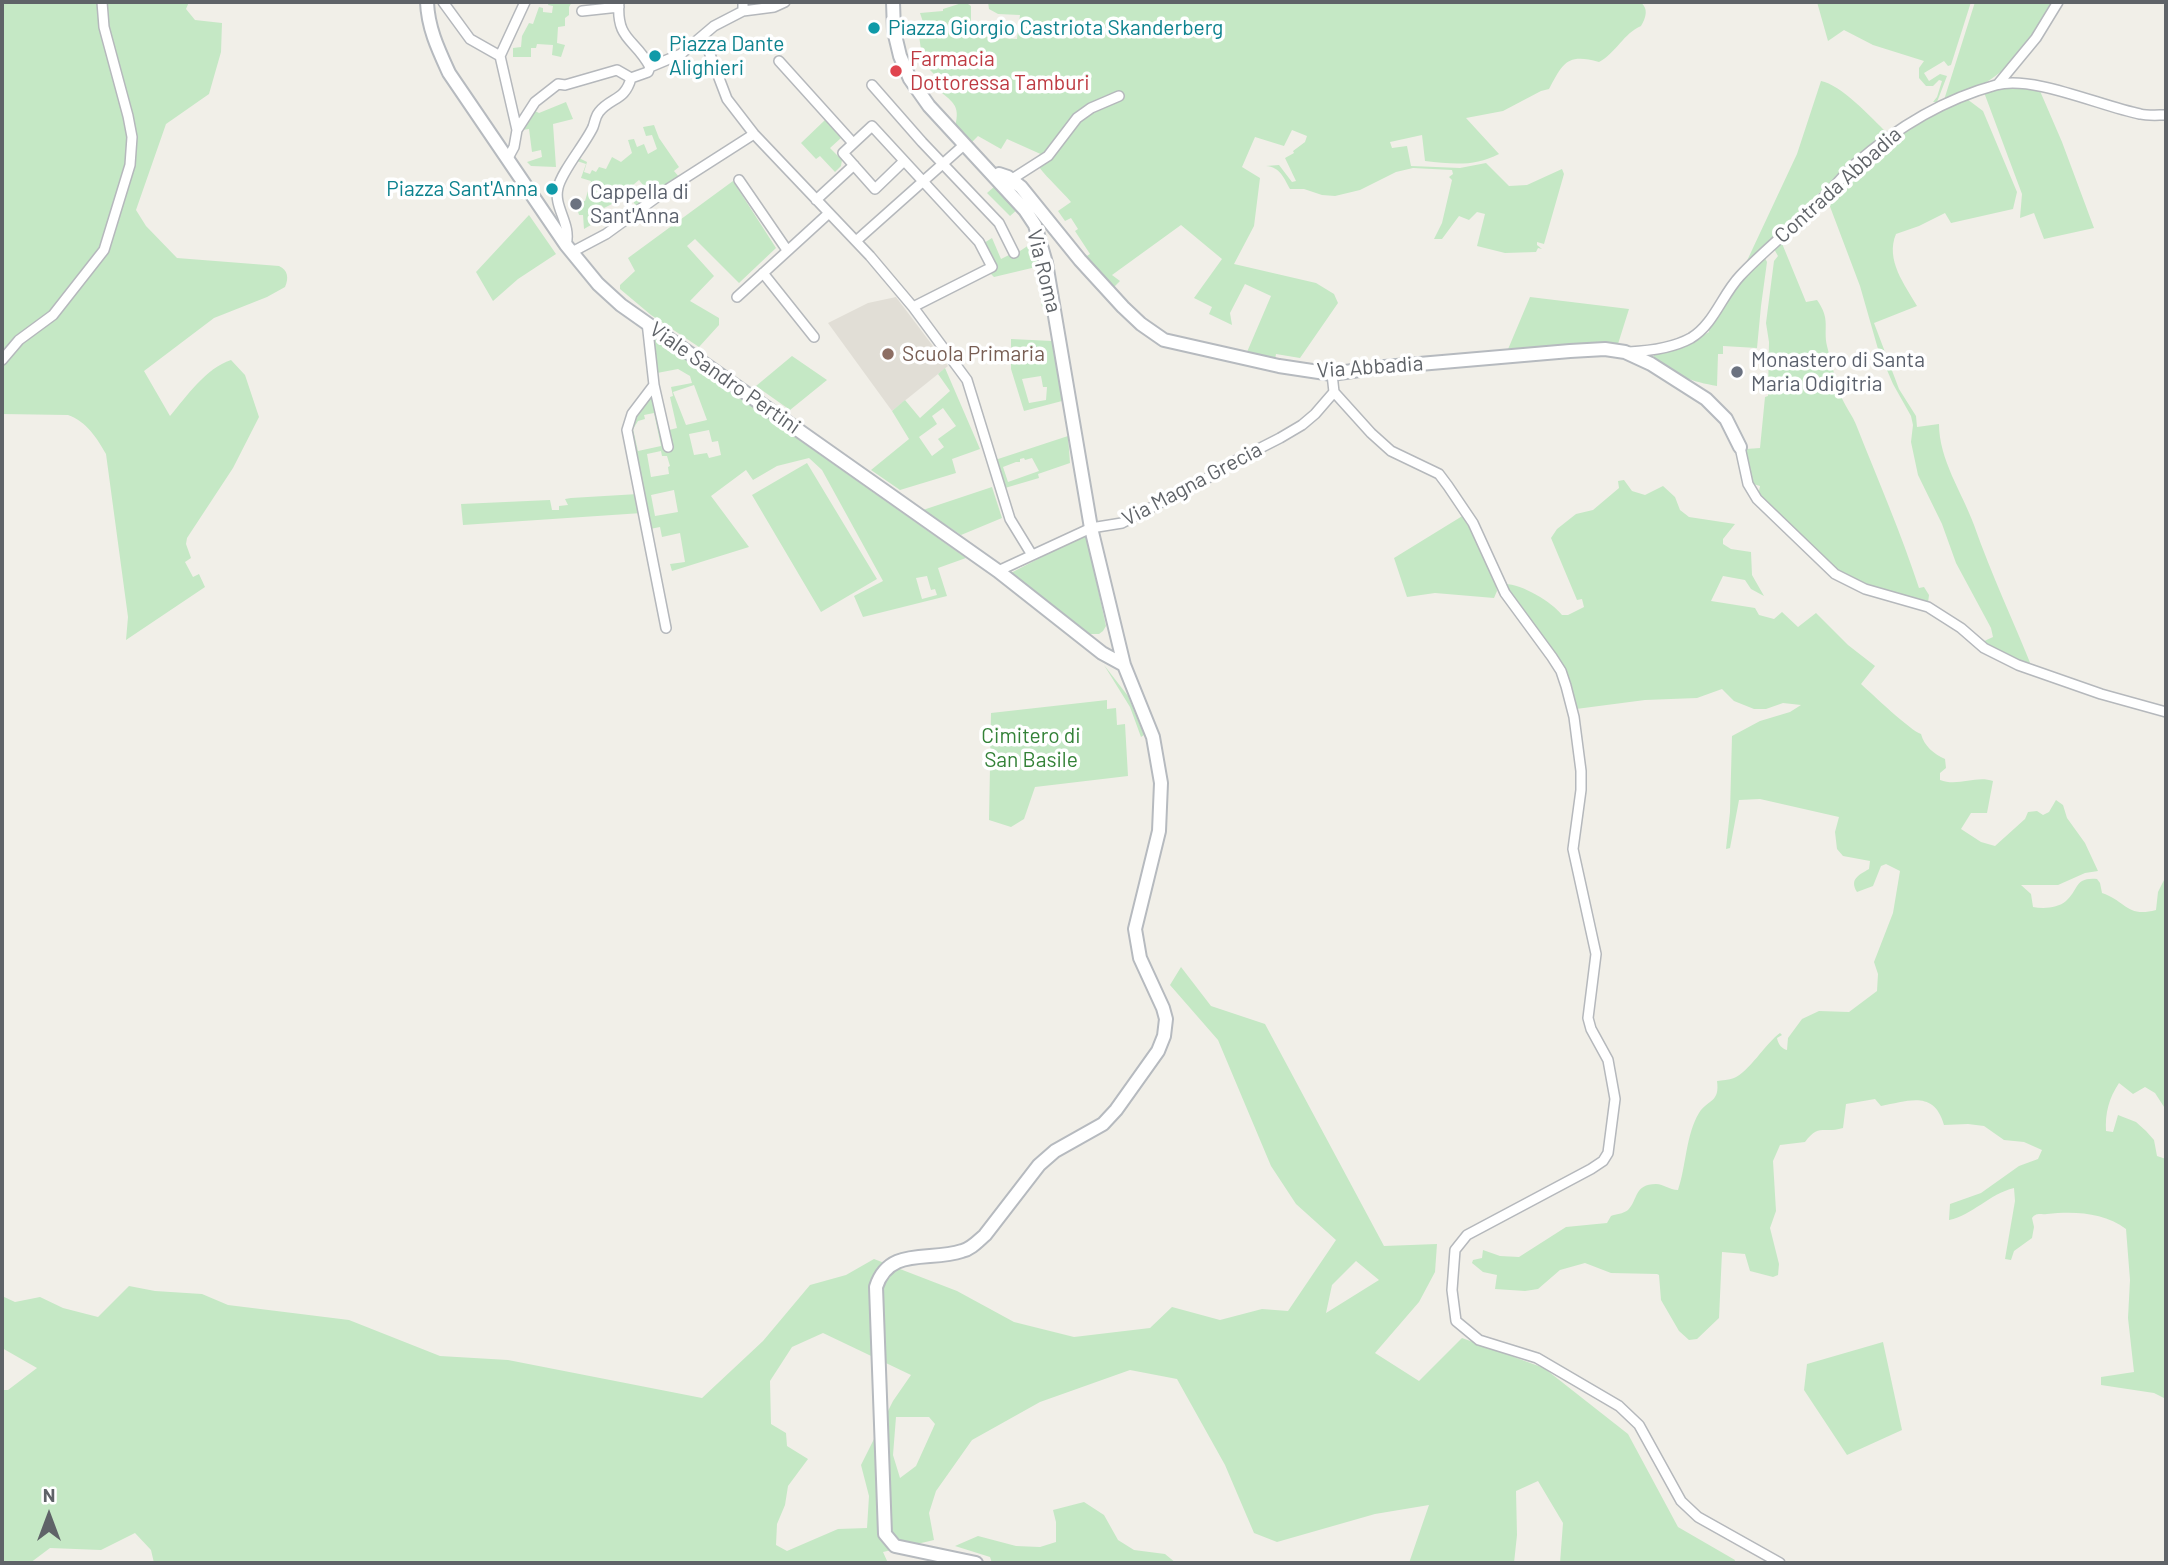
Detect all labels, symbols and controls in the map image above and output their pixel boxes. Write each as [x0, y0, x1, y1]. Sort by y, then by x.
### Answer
place label: Piazza Giorgio Castriota Skanderberg [888, 15, 1223, 41]
marker: Piazza Giorgio Castriota Skanderberg [866, 20, 882, 36]
place label: Piazza Dante Alighieri [669, 31, 785, 81]
place label: Farmacia Dottoressa Tamburi [910, 46, 1090, 96]
marker: Piazza Dante Alighieri [647, 48, 663, 64]
marker: Farmacia Dottoressa Tamburi [888, 63, 904, 79]
street label: Contrada Abbadia [1769, 122, 1907, 248]
place label: Piazza Sant'Anna [386, 176, 538, 202]
place label: Cappella di Sant'Anna [590, 179, 689, 229]
marker: Piazza Sant'Anna [544, 181, 560, 197]
marker: Cappella di Sant'Anna [568, 196, 584, 212]
street label: Via Roma [1021, 227, 1067, 315]
street label: Viale Sandro Pertini [645, 317, 805, 439]
place label: Scuola Primaria [902, 341, 1045, 367]
marker: Scuola Primaria [880, 346, 896, 362]
place label: Monastero di Santa Maria Odigitria [1751, 347, 1925, 397]
street label: Via Abbadia [1316, 351, 1424, 383]
marker: Monastero di Santa Maria Odigitria [1729, 364, 1745, 380]
street label: Via Magna Grecia [1118, 437, 1266, 531]
park label: Cimitero di San Basile [981, 723, 1081, 773]
north arrow [14, 1481, 84, 1551]
text: N [43, 1483, 55, 1506]

